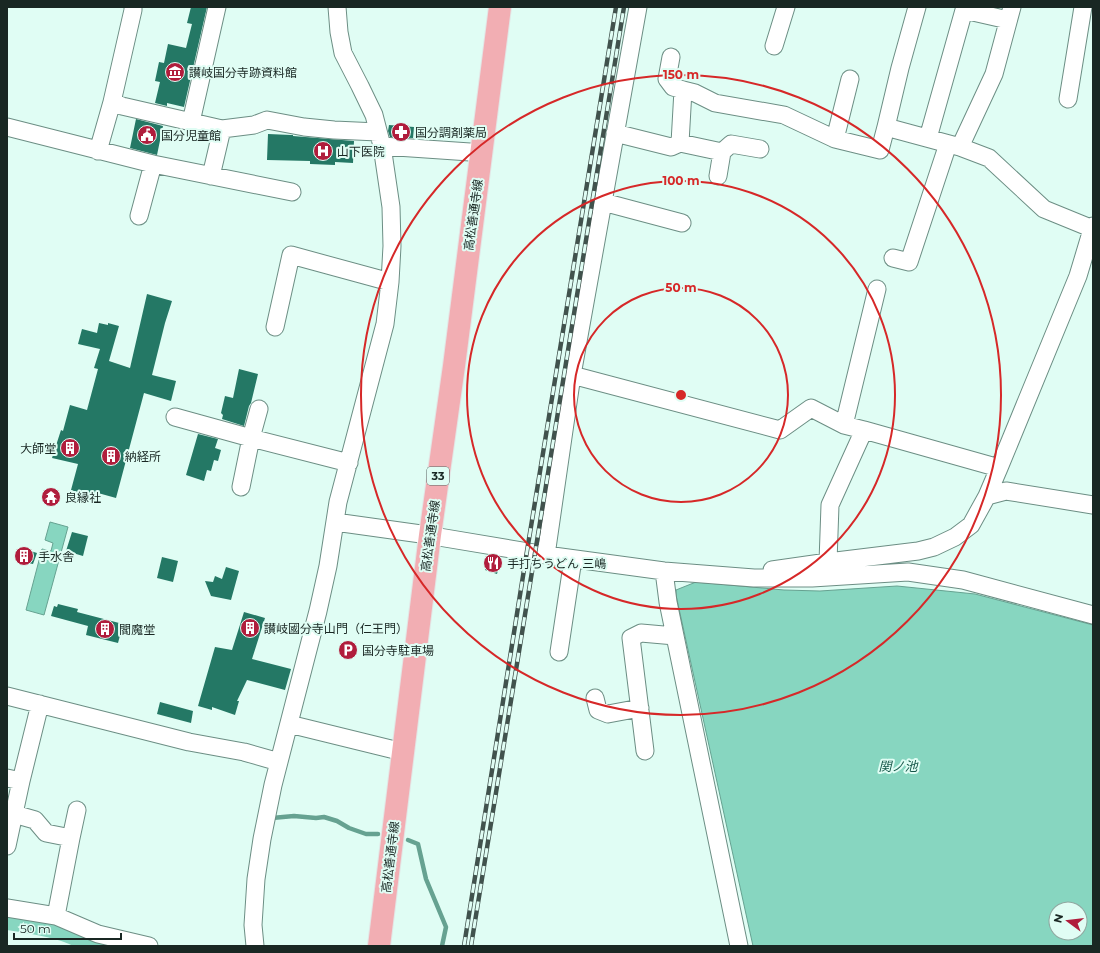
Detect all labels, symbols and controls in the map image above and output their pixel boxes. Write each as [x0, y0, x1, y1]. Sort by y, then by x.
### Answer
museum icon: 讃岐国分寺跡資料館 [164, 61, 186, 83]
place label: 讃岐国分寺跡資料館 [189, 65, 297, 80]
text: 150 m [663, 67, 699, 82]
pharmacy icon: 国分調剤薬局 [390, 121, 412, 143]
public building icon: 国分児童館 [136, 124, 158, 146]
place label: 国分調剤薬局 [415, 125, 487, 140]
place label: 国分児童館 [161, 128, 221, 143]
hospital icon: 山下医院 [312, 140, 334, 162]
place label: 山下医院 [337, 144, 385, 159]
text: 100 m [663, 173, 699, 188]
street label: 高松善通寺線 [461, 178, 485, 252]
text: 50 m [665, 280, 697, 295]
centre of rings [674, 388, 688, 402]
building icon: 大師堂 [59, 437, 81, 459]
place label: 大師堂 [20, 441, 56, 456]
building icon: 納経所 [100, 445, 122, 467]
place label: 納経所 [125, 449, 161, 464]
road number: 33 [427, 467, 449, 485]
temple icon: 良縁社 [40, 486, 62, 508]
place label: 良縁社 [65, 490, 101, 505]
street label: 高松善通寺線 [418, 499, 442, 573]
building icon: 手水舎 [13, 545, 35, 567]
place label: 手水舎 [38, 549, 74, 564]
restaurant icon: 手打ちうどん 三嶋 [482, 552, 504, 574]
place label: 手打ちうどん 三嶋 [507, 556, 606, 571]
building icon: 讃岐國分寺山門（仁王門） [239, 617, 261, 639]
building icon: 閻魔堂 [94, 618, 116, 640]
place label: 讃岐國分寺山門（仁王門） [264, 621, 408, 636]
place label: 閻魔堂 [119, 622, 155, 637]
parking icon: 国分寺駐車場 [337, 639, 359, 661]
place label: 国分寺駐車場 [362, 643, 434, 658]
water label: 関ノ池 [878, 758, 919, 774]
street label: 高松善通寺線 [378, 820, 402, 894]
north arrow [1048, 901, 1088, 941]
text: N [1050, 912, 1066, 925]
scale bar [14, 915, 121, 941]
text: 50 m [20, 921, 51, 936]

